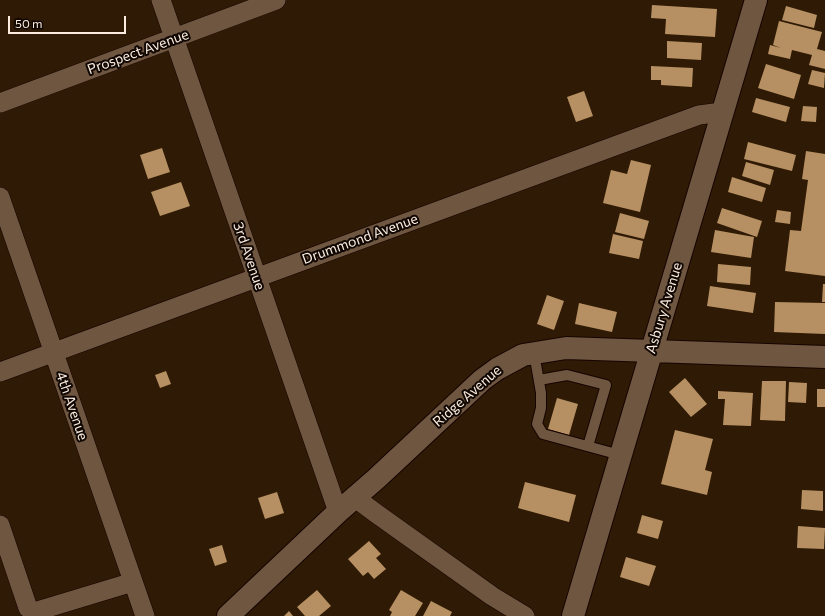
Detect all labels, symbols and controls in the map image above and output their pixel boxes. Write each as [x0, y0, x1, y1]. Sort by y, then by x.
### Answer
scale bar [10, 8, 128, 34]
text: 50 m [15, 16, 43, 30]
street label: Prospect Avenue [85, 26, 191, 78]
street label: Drummond Avenue [300, 210, 420, 268]
street label: 3rd Avenue [230, 220, 268, 292]
street label: Asbury Avenue [642, 260, 686, 356]
street label: Ridge Avenue [429, 362, 505, 430]
street label: 4th Avenue [52, 369, 92, 443]

